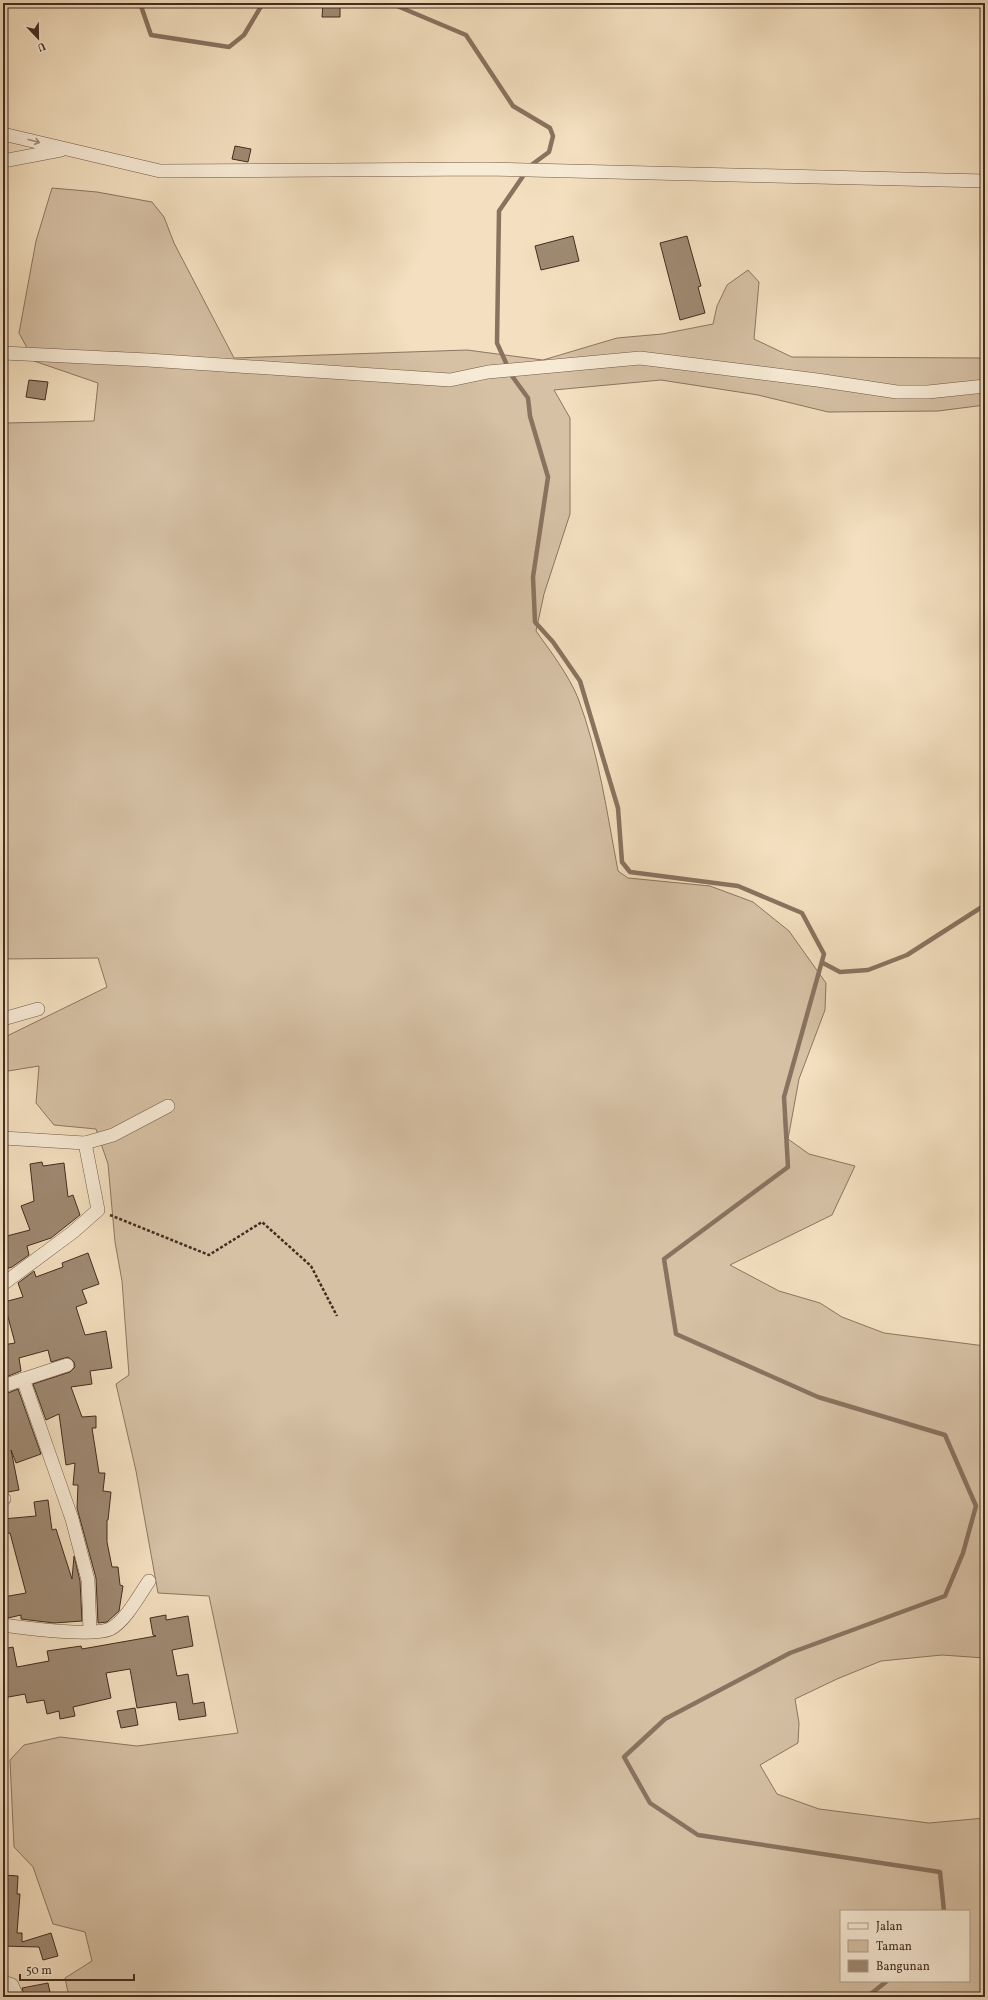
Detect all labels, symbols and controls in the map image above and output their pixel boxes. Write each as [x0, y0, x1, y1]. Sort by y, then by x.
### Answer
north arrow [18, 18, 58, 58]
text: U [34, 38, 47, 54]
one-way arrow [27, 138, 40, 145]
legend [840, 1910, 970, 1982]
text: Jalan [876, 1919, 903, 1935]
text: Taman [876, 1939, 912, 1955]
scale bar [20, 1956, 134, 1982]
text: Bangunan [876, 1959, 930, 1975]
text: 50 m [26, 1963, 52, 1979]

